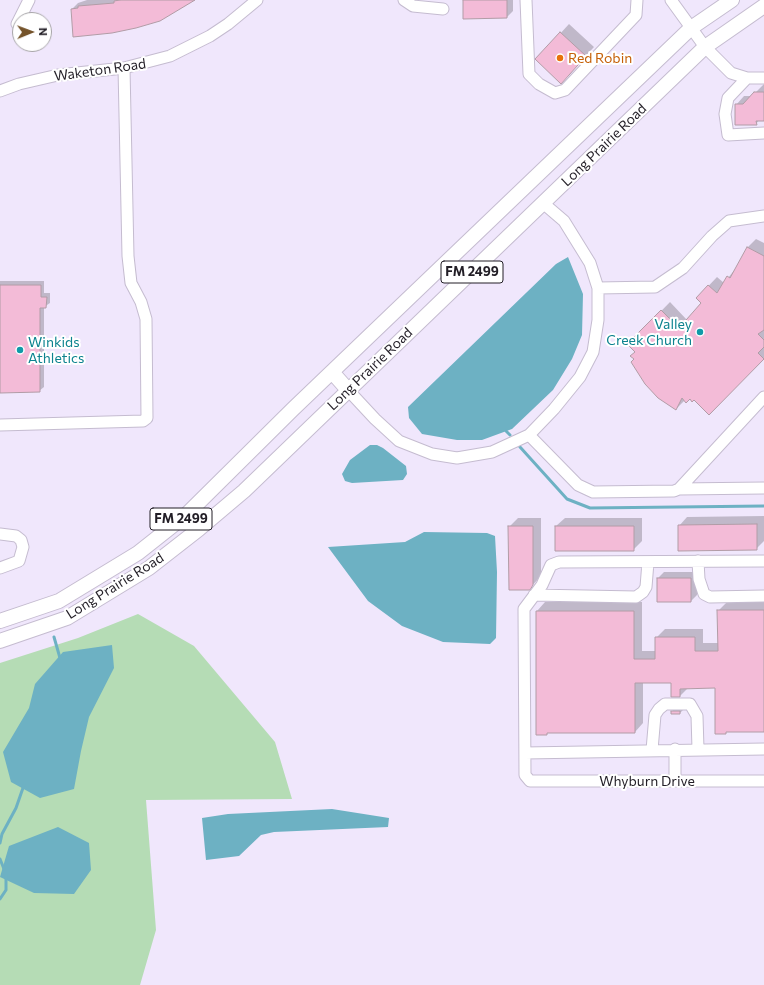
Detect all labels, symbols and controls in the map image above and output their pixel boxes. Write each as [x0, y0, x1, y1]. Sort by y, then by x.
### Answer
north arrow [12, 12, 52, 52]
text: N [37, 28, 50, 36]
place label: Red Robin [568, 50, 632, 66]
marker: Red Robin [555, 53, 565, 63]
street label: Waketon Road [53, 55, 147, 85]
street label: Long Prairie Road [558, 100, 650, 190]
road number: FM 2499 [441, 261, 503, 283]
place label: Valley Creek Church [606, 316, 692, 348]
street label: Long Prairie Road [324, 324, 416, 414]
marker: Valley Creek Church [695, 327, 705, 337]
place label: Winkids Athletics [28, 334, 84, 366]
marker: Winkids Athletics [15, 345, 25, 355]
road number: FM 2499 [150, 508, 212, 530]
street label: Long Prairie Road [63, 549, 167, 623]
street label: Whyburn Drive [599, 773, 695, 789]

